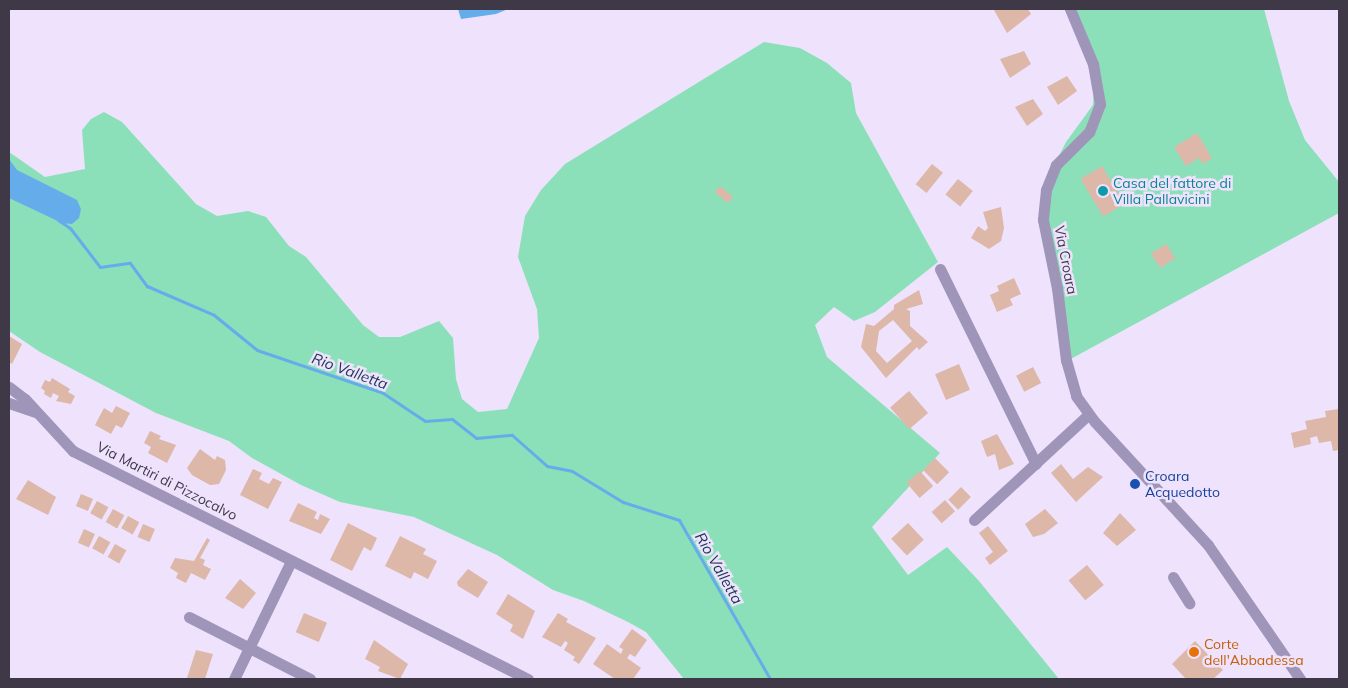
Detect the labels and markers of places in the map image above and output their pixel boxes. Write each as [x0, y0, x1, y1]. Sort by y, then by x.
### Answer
place label: Casa del fattore di Villa Pallavicini [1113, 175, 1231, 208]
marker: Casa del fattore di Villa Pallavicini [1097, 185, 1109, 197]
place label: Croara Acquedotto [1145, 468, 1220, 501]
marker: Croara Acquedotto [1129, 478, 1141, 490]
place label: Corte dell'Abbadessa [1204, 636, 1304, 669]
marker: Corte dell'Abbadessa [1188, 646, 1200, 658]

